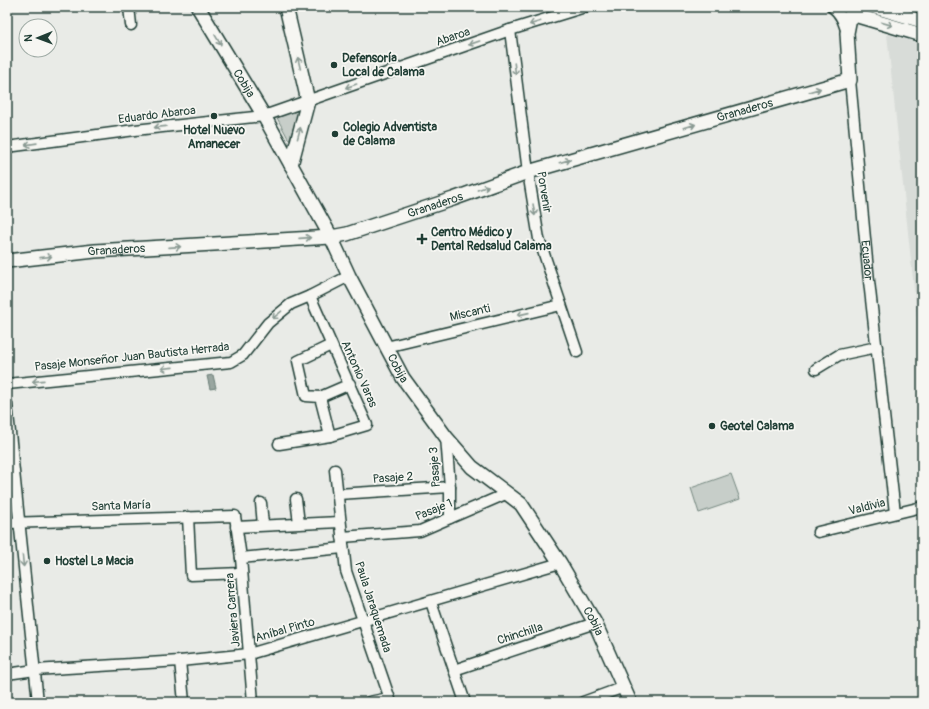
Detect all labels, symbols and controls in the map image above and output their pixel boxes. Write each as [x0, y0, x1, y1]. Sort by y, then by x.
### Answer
north arrow [18, 18, 58, 58]
one-way arrow [528, 20, 541, 27]
one-way arrow [880, 21, 893, 28]
street label: Abaroa [434, 24, 473, 50]
text: N [22, 34, 35, 42]
one-way arrow [215, 34, 223, 46]
one-way arrow [467, 40, 480, 47]
place label: Defensoría Local de Calama [342, 51, 425, 80]
one-way arrow [295, 57, 303, 70]
marker: Defensoría Local de Calama [329, 60, 339, 70]
one-way arrow [511, 62, 519, 75]
street label: Cobija [230, 66, 259, 100]
one-way arrow [345, 83, 358, 90]
one-way arrow [809, 86, 822, 93]
street label: Granaderos [715, 95, 775, 125]
street label: Eduardo Abaroa [117, 103, 197, 127]
marker: Hotel Nuevo Amanecer [209, 111, 219, 121]
place label: Colegio Adventista de Calama [343, 120, 437, 149]
one-way arrow [683, 121, 696, 129]
place label: Hotel Nuevo Amanecer [183, 123, 246, 152]
one-way arrow [154, 124, 167, 131]
one-way arrow [296, 127, 303, 140]
marker: Colegio Adventista de Calama [330, 129, 340, 139]
one-way arrow [25, 140, 38, 148]
one-way arrow [558, 157, 571, 164]
street label: Porvenir [533, 170, 555, 214]
one-way arrow [477, 183, 489, 191]
street label: Granaderos [405, 188, 466, 221]
one-way arrow [530, 203, 538, 216]
place label: Centro Médico y Dental Redsalud Calama [431, 225, 552, 254]
marker: Centro Médico y Dental Redsalud Calama [416, 233, 428, 245]
one-way arrow [298, 235, 311, 242]
street label: Ecuador [858, 239, 876, 282]
street label: Granaderos [87, 240, 146, 259]
one-way arrow [168, 243, 181, 250]
one-way arrow [39, 253, 52, 260]
street label: Miscanti [448, 301, 492, 325]
one-way arrow [272, 311, 283, 320]
one-way arrow [517, 311, 530, 318]
street label: Antonio Varas [338, 338, 381, 410]
street label: Pasaje Monseñor Juan Bautista Herrada [34, 339, 230, 375]
street label: Cobija [384, 351, 412, 386]
one-way arrow [161, 364, 174, 372]
one-way arrow [32, 377, 45, 384]
place label: Geotel Calama [720, 419, 795, 434]
marker: Geotel Calama [707, 421, 717, 431]
street label: Pasaje 3 [426, 446, 444, 488]
street label: Pasaje 2 [372, 469, 414, 487]
street label: Valdivia [847, 495, 887, 519]
street label: Pasaje 1 [413, 496, 455, 524]
street label: Santa María [91, 497, 151, 515]
one-way arrow [20, 554, 27, 567]
place label: Hostel La Macia [55, 554, 134, 569]
marker: Hostel La Macia [42, 556, 52, 566]
street label: Paula Jaraquemada [351, 560, 395, 655]
street label: Javiera Carrera [222, 572, 244, 648]
street label: Cobija [580, 604, 607, 638]
street label: Aníbal Pinto [253, 614, 317, 646]
street label: Chinchilla [495, 619, 545, 648]

